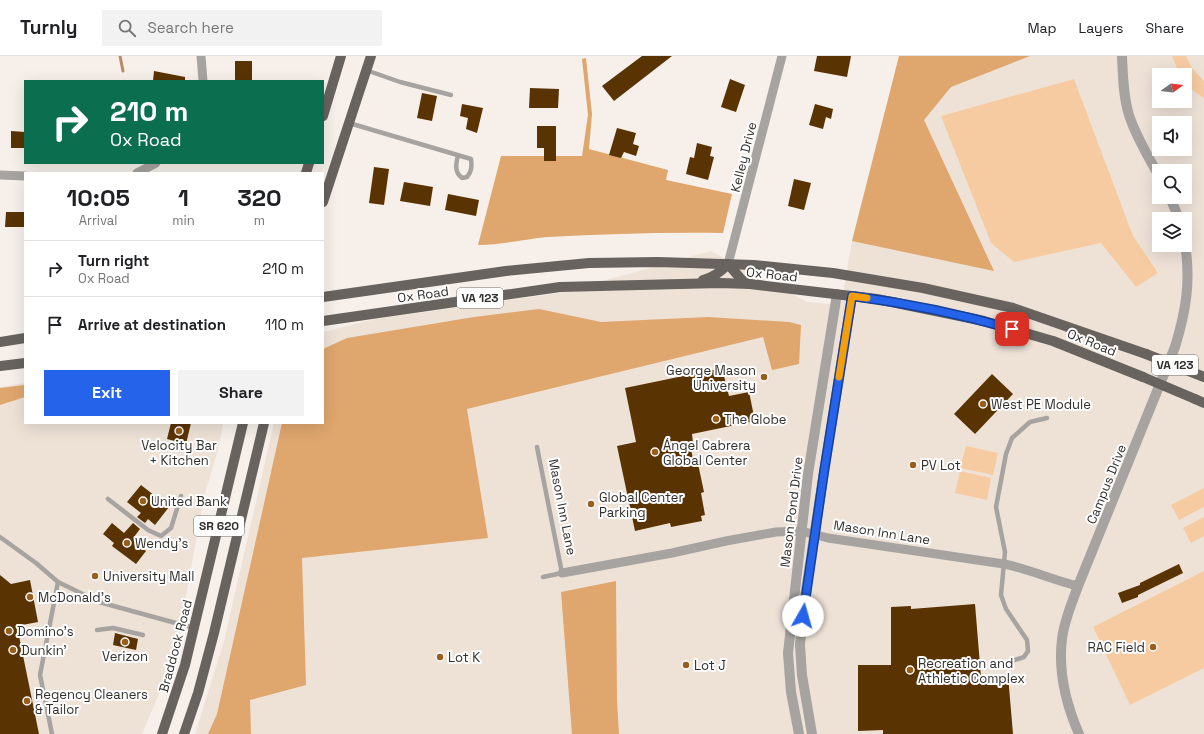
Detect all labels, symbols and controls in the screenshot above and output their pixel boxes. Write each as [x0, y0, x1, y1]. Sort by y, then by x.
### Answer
search box [102, 10, 382, 46]
text: Turnly [20, 15, 78, 40]
icon: search [116, 17, 138, 39]
text: Search here [148, 18, 234, 37]
text: Map [1027, 19, 1057, 37]
text: Layers [1079, 19, 1123, 37]
text: Share [1145, 19, 1184, 37]
north arrow [1152, 68, 1192, 108]
map controls [1152, 68, 1192, 252]
text: 210 m [110, 93, 188, 129]
icon: right [44, 96, 96, 148]
button: sound [1152, 116, 1192, 156]
street label: Kelley Drive [727, 120, 760, 194]
text: Ox Road [110, 128, 182, 151]
button: search [1152, 164, 1192, 204]
text: 10:05 [66, 182, 130, 213]
text: 1 [178, 182, 189, 213]
text: 320 [237, 182, 282, 213]
text: Arrival [79, 212, 118, 229]
text: min [172, 212, 195, 229]
text: m [254, 212, 265, 229]
button: layers [1152, 212, 1192, 252]
text: Turn right [78, 251, 149, 270]
icon: right [44, 258, 66, 280]
text: 210 m [262, 259, 304, 278]
street label: Ox Road [745, 263, 799, 286]
text: Ox Road [78, 270, 130, 287]
street label: Ox Road [396, 282, 450, 307]
road number: VA 123 [457, 288, 503, 308]
pin [995, 312, 1029, 346]
icon: arrive [44, 314, 66, 336]
text: Arrive at destination [78, 315, 226, 334]
text: 110 m [265, 315, 304, 334]
icon: arrive [1001, 318, 1023, 340]
street label: Ox Road [1065, 325, 1119, 360]
road number: VA 123 [1152, 355, 1198, 375]
place label: George Mason University [666, 362, 756, 394]
button: Exit [44, 370, 170, 416]
button: Share [178, 370, 304, 416]
marker: George Mason University [759, 372, 769, 382]
place label: West PE Module [991, 396, 1091, 413]
marker: West PE Module [978, 399, 988, 409]
place label: The Globe [724, 411, 787, 428]
marker: The Globe [711, 414, 721, 424]
marker: Velocity Bar + Kitchen [174, 426, 184, 436]
place label: Velocity Bar + Kitchen [141, 437, 217, 469]
place label: Ángel Cabrera Global Center [663, 437, 751, 469]
street label: Campus Drive [1083, 442, 1130, 527]
marker: Ángel Cabrera Global Center [650, 447, 660, 457]
street label: Mason Pond Drive [776, 456, 807, 568]
place label: PV Lot [921, 457, 961, 474]
street label: Mason Inn Lane [545, 458, 580, 557]
marker: PV Lot [908, 460, 918, 470]
place label: Global Center Parking [599, 489, 683, 521]
place label: United Bank [151, 493, 227, 510]
marker: United Bank [138, 496, 148, 506]
marker: Global Center Parking [586, 499, 596, 509]
road number: SR 620 [194, 516, 244, 536]
street label: Mason Inn Lane [832, 516, 931, 549]
place label: Wendy's [135, 535, 188, 552]
marker: Wendy's [122, 538, 132, 548]
place label: University Mall [103, 568, 194, 585]
marker: University Mall [90, 571, 100, 581]
place label: McDonald's [38, 589, 111, 606]
marker: McDonald's [25, 592, 35, 602]
position arrow [782, 595, 824, 637]
street label: Braddock Road [155, 598, 196, 694]
place label: Domino's [17, 623, 74, 640]
marker: Domino's [4, 626, 14, 636]
marker: Verizon [120, 637, 130, 647]
place label: RAC Field [1088, 639, 1145, 656]
place label: Dunkin' [21, 642, 67, 659]
marker: RAC Field [1148, 642, 1158, 652]
marker: Dunkin' [8, 645, 18, 655]
place label: Verizon [102, 648, 148, 665]
place label: Lot K [448, 649, 480, 666]
marker: Lot K [435, 652, 445, 662]
place label: Recreation and Athletic Complex [918, 655, 1025, 687]
place label: Lot J [694, 657, 726, 674]
marker: Lot J [681, 660, 691, 670]
marker: Recreation and Athletic Complex [905, 665, 915, 675]
place label: Regency Cleaners & Tailor [35, 686, 148, 718]
marker: Regency Cleaners & Tailor [22, 696, 32, 706]

